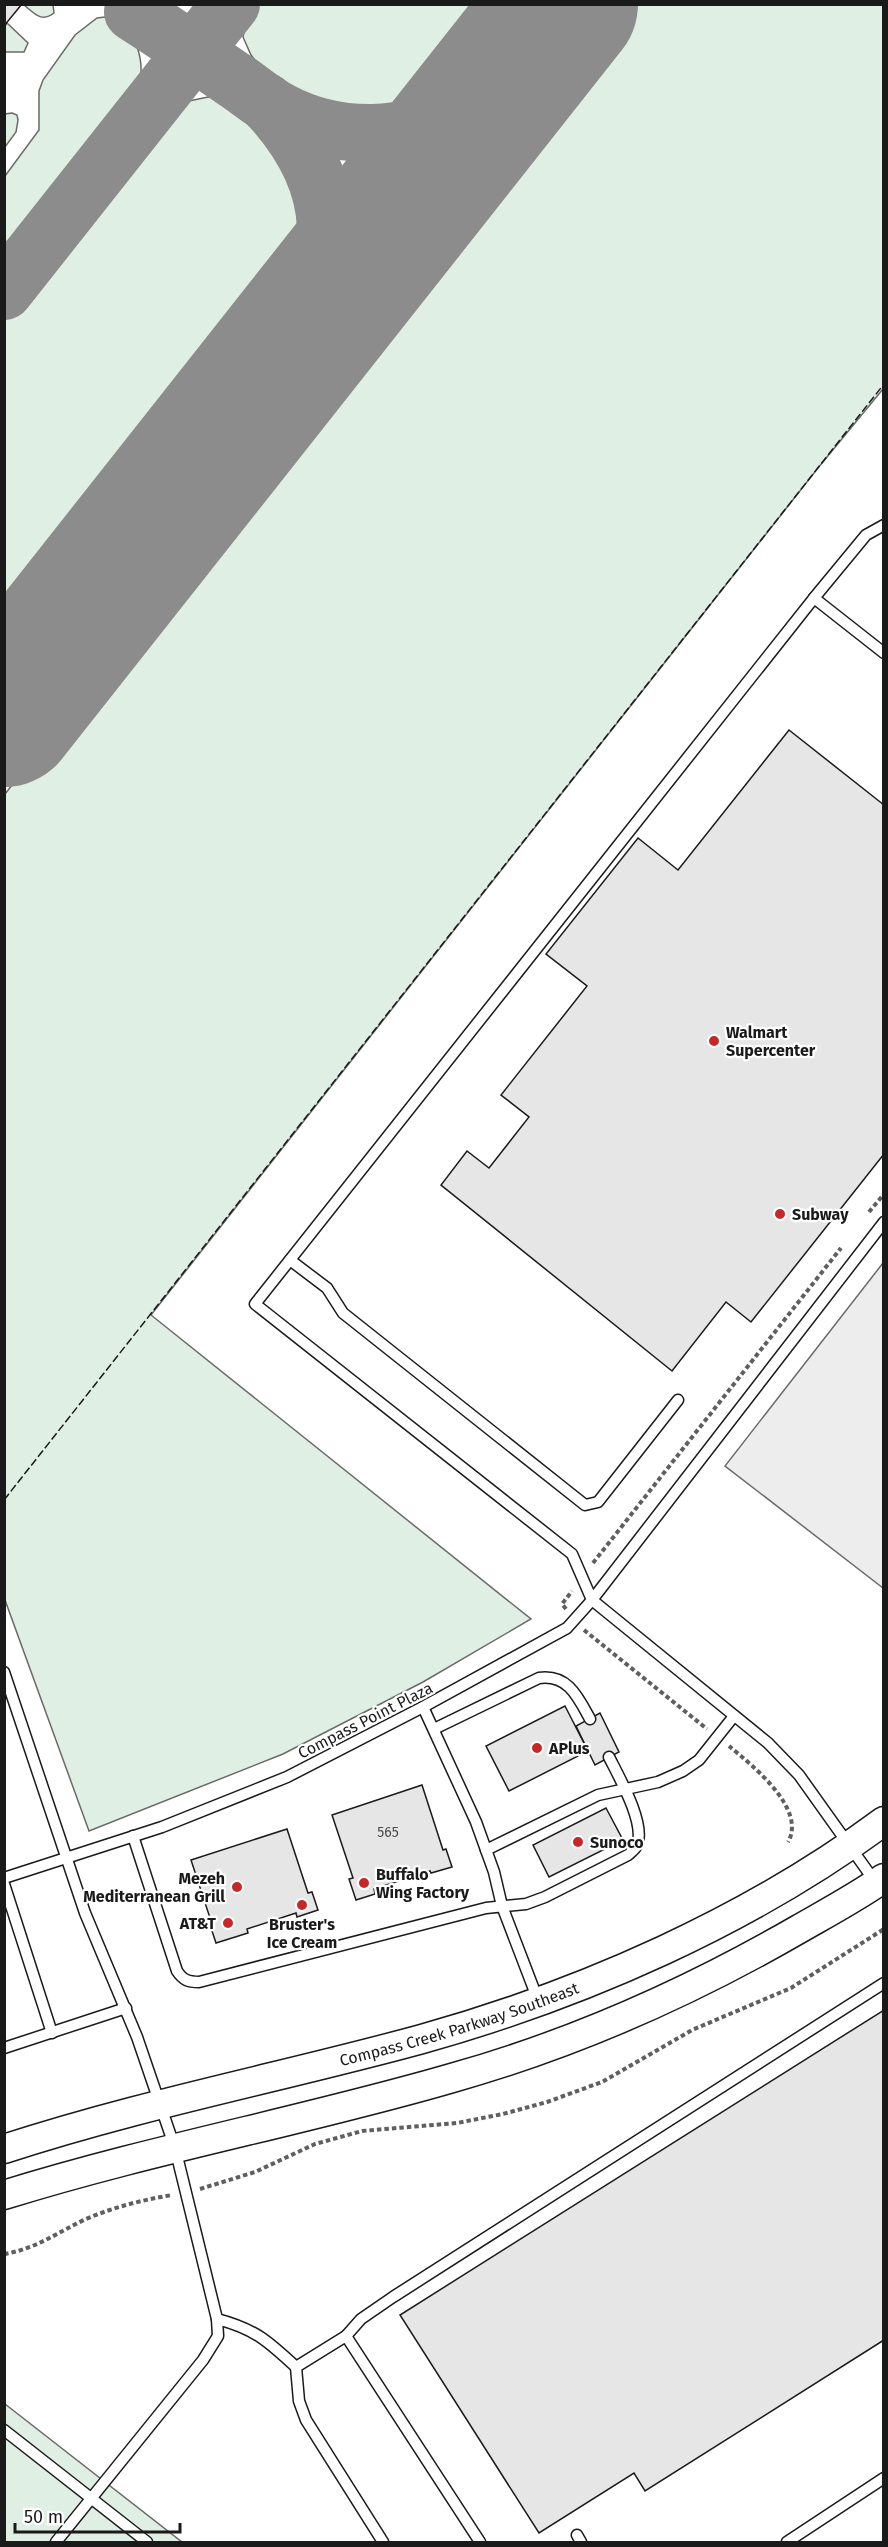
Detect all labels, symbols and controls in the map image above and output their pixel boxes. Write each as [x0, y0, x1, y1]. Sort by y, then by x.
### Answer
place label: Walmart Supercenter [726, 1023, 816, 1060]
marker: Walmart Supercenter [707, 1034, 721, 1048]
place label: Subway [792, 1205, 849, 1224]
marker: Subway [773, 1207, 787, 1221]
street label: Compass Point Plaza [295, 1678, 436, 1763]
place label: APlus [548, 1739, 590, 1758]
marker: APlus [530, 1741, 544, 1755]
house number: 565 [377, 1824, 399, 1841]
place label: Sunoco [590, 1833, 644, 1852]
marker: Sunoco [571, 1835, 585, 1849]
place label: Buffalo Wing Factory [376, 1865, 470, 1902]
place label: Mezeh Mediterranean Grill [83, 1869, 225, 1906]
marker: Buffalo Wing Factory [357, 1876, 371, 1890]
marker: Mezeh Mediterranean Grill [230, 1880, 244, 1894]
marker: Bruster's Ice Cream [295, 1898, 309, 1912]
place label: AT&T [179, 1914, 216, 1933]
place label: Bruster's Ice Cream [267, 1915, 337, 1952]
marker: AT&T [221, 1916, 235, 1930]
street label: Compass Creek Parkway Southeast [338, 1978, 582, 2070]
scale bar [15, 2496, 180, 2534]
text: 50 m [24, 2506, 63, 2528]

